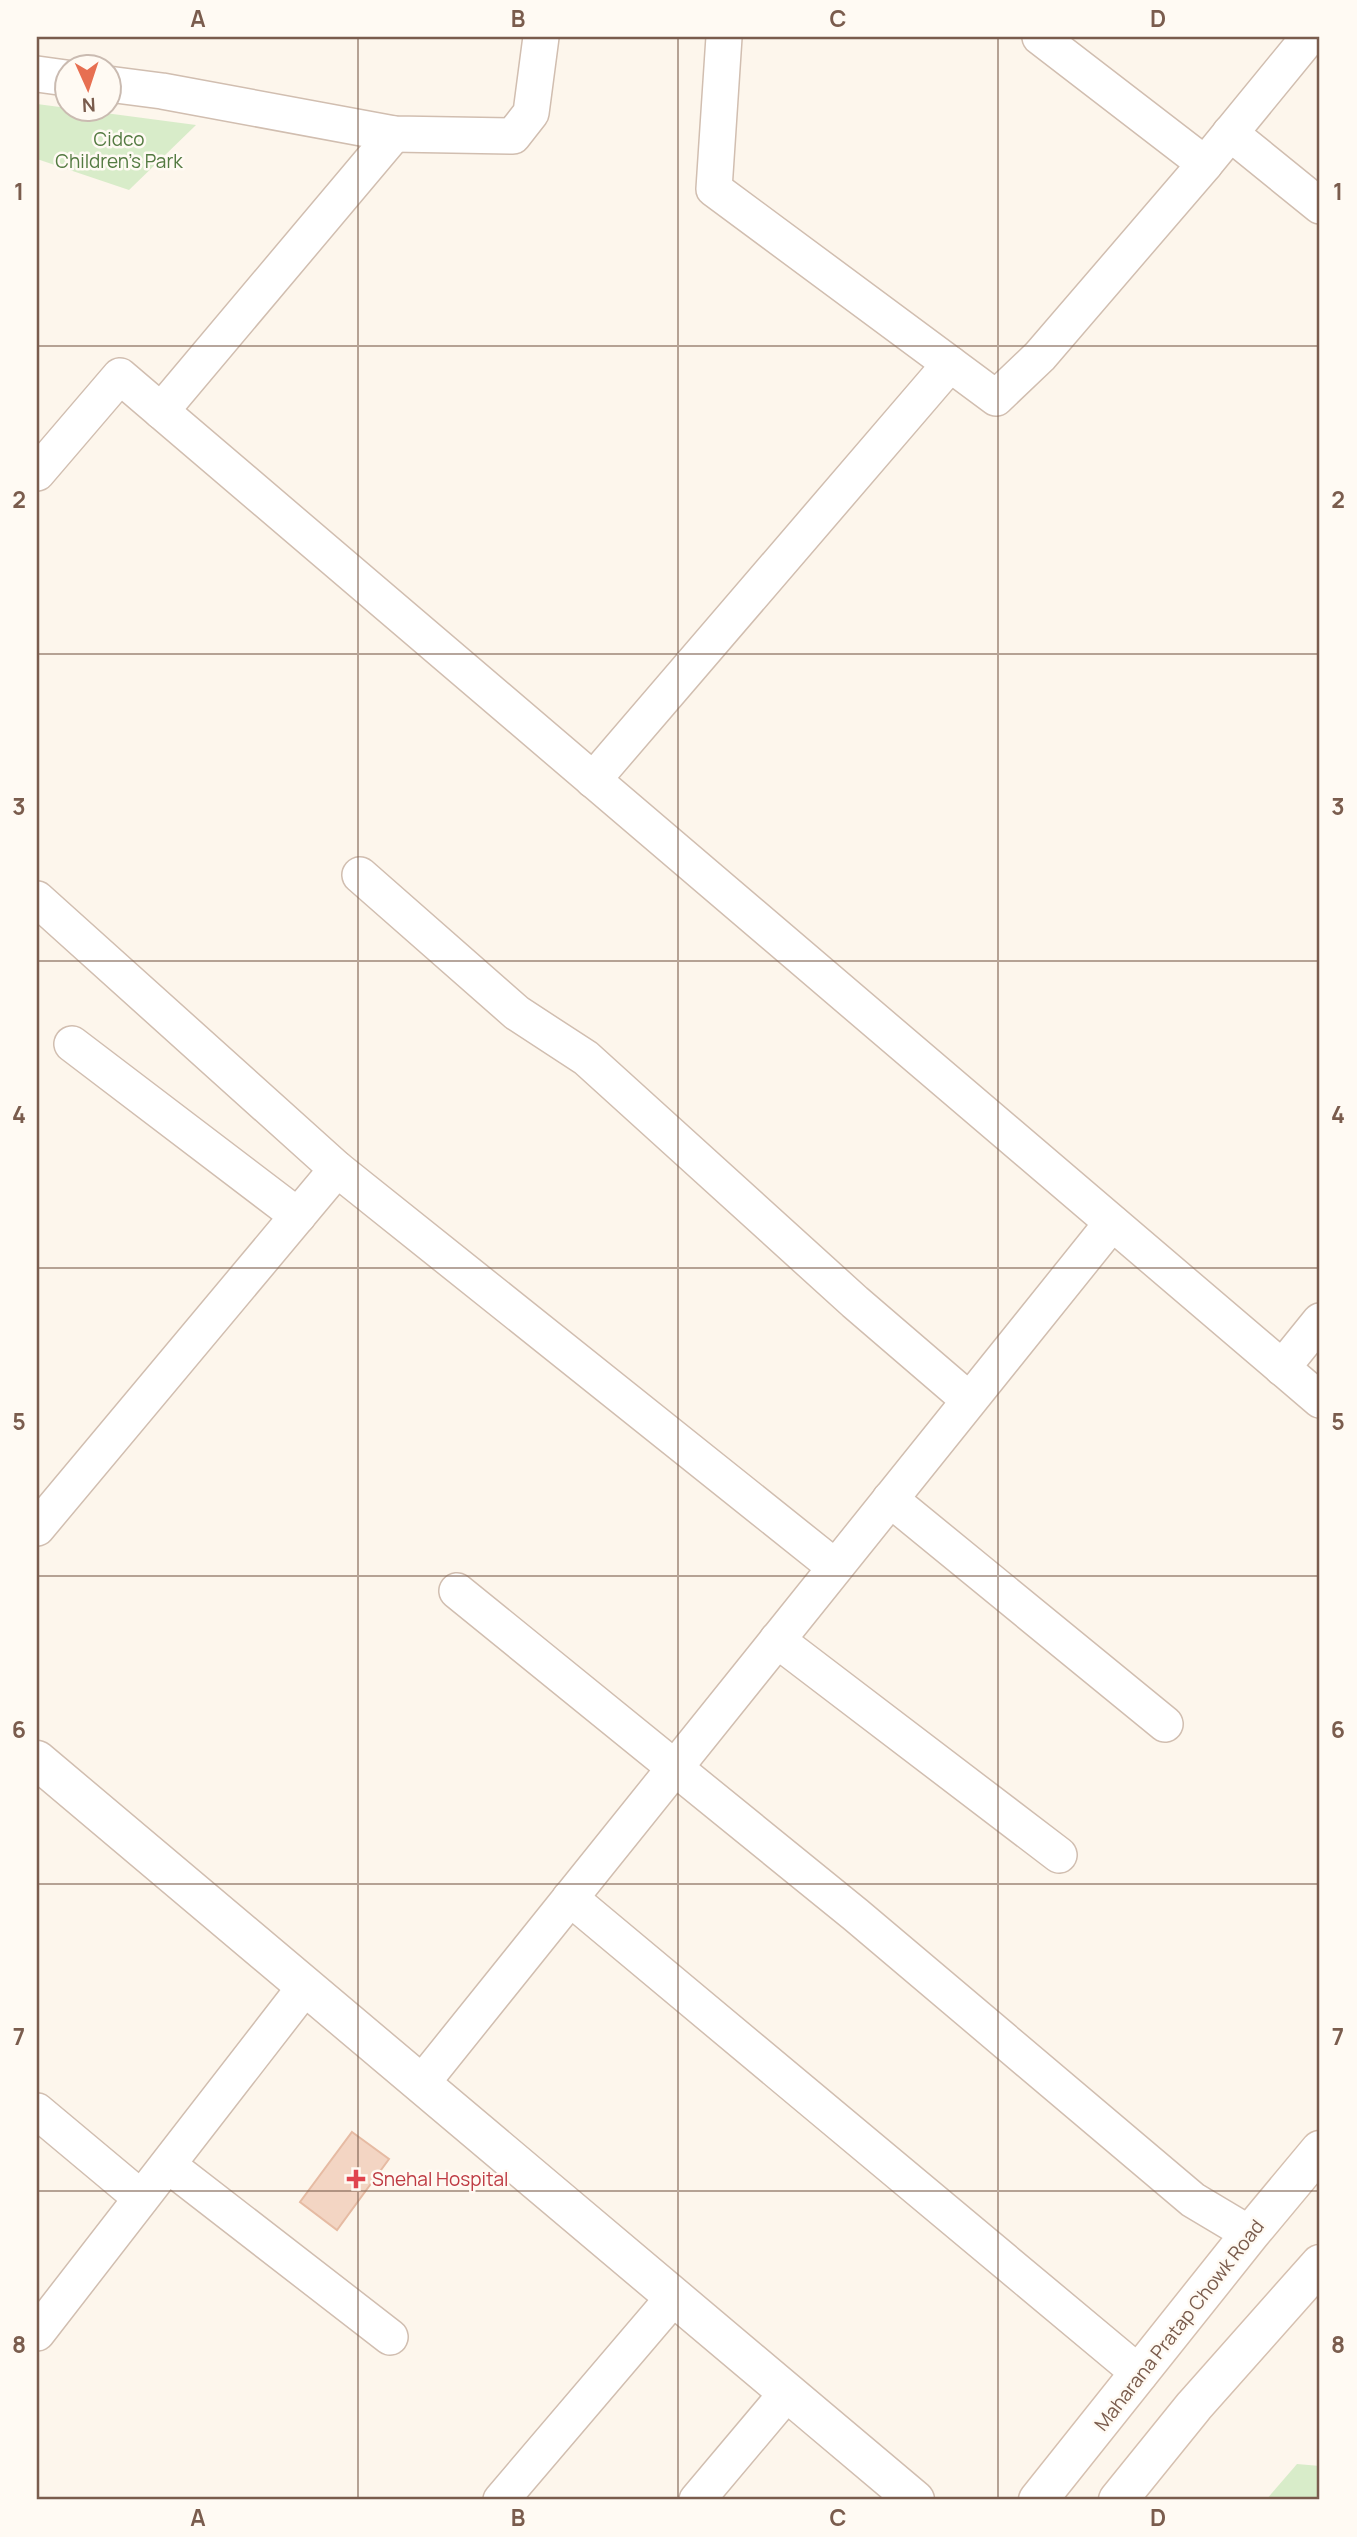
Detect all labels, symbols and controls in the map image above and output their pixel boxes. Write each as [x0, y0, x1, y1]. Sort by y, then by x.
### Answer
text: A [190, 2, 206, 34]
text: B [511, 2, 525, 34]
text: C [830, 2, 847, 34]
text: D [1150, 2, 1166, 34]
north arrow [52, 52, 122, 122]
text: N [81, 92, 96, 118]
park label: Cidco Children's Park [55, 126, 183, 174]
text: 1 [14, 175, 24, 207]
text: 1 [1333, 175, 1343, 207]
text: 2 [12, 483, 26, 515]
text: 2 [1331, 483, 1345, 515]
text: 3 [12, 790, 26, 822]
text: 3 [1331, 790, 1345, 822]
text: 4 [12, 1098, 26, 1130]
text: 4 [1331, 1098, 1345, 1130]
text: 5 [12, 1405, 26, 1437]
text: 5 [1331, 1405, 1345, 1437]
text: 6 [12, 1713, 26, 1745]
text: 6 [1331, 1713, 1345, 1745]
text: 7 [13, 2020, 25, 2052]
text: 7 [1332, 2020, 1344, 2052]
place label: Snehal Hospital [372, 2166, 509, 2192]
marker: Snehal Hospital [346, 2169, 366, 2189]
street label: Maharana Pratap Chowk Road [1088, 2214, 1270, 2436]
text: 8 [12, 2328, 26, 2360]
text: 8 [1331, 2328, 1345, 2360]
text: A [190, 2501, 206, 2533]
text: B [511, 2501, 525, 2533]
text: C [830, 2501, 847, 2533]
text: D [1150, 2501, 1166, 2533]

